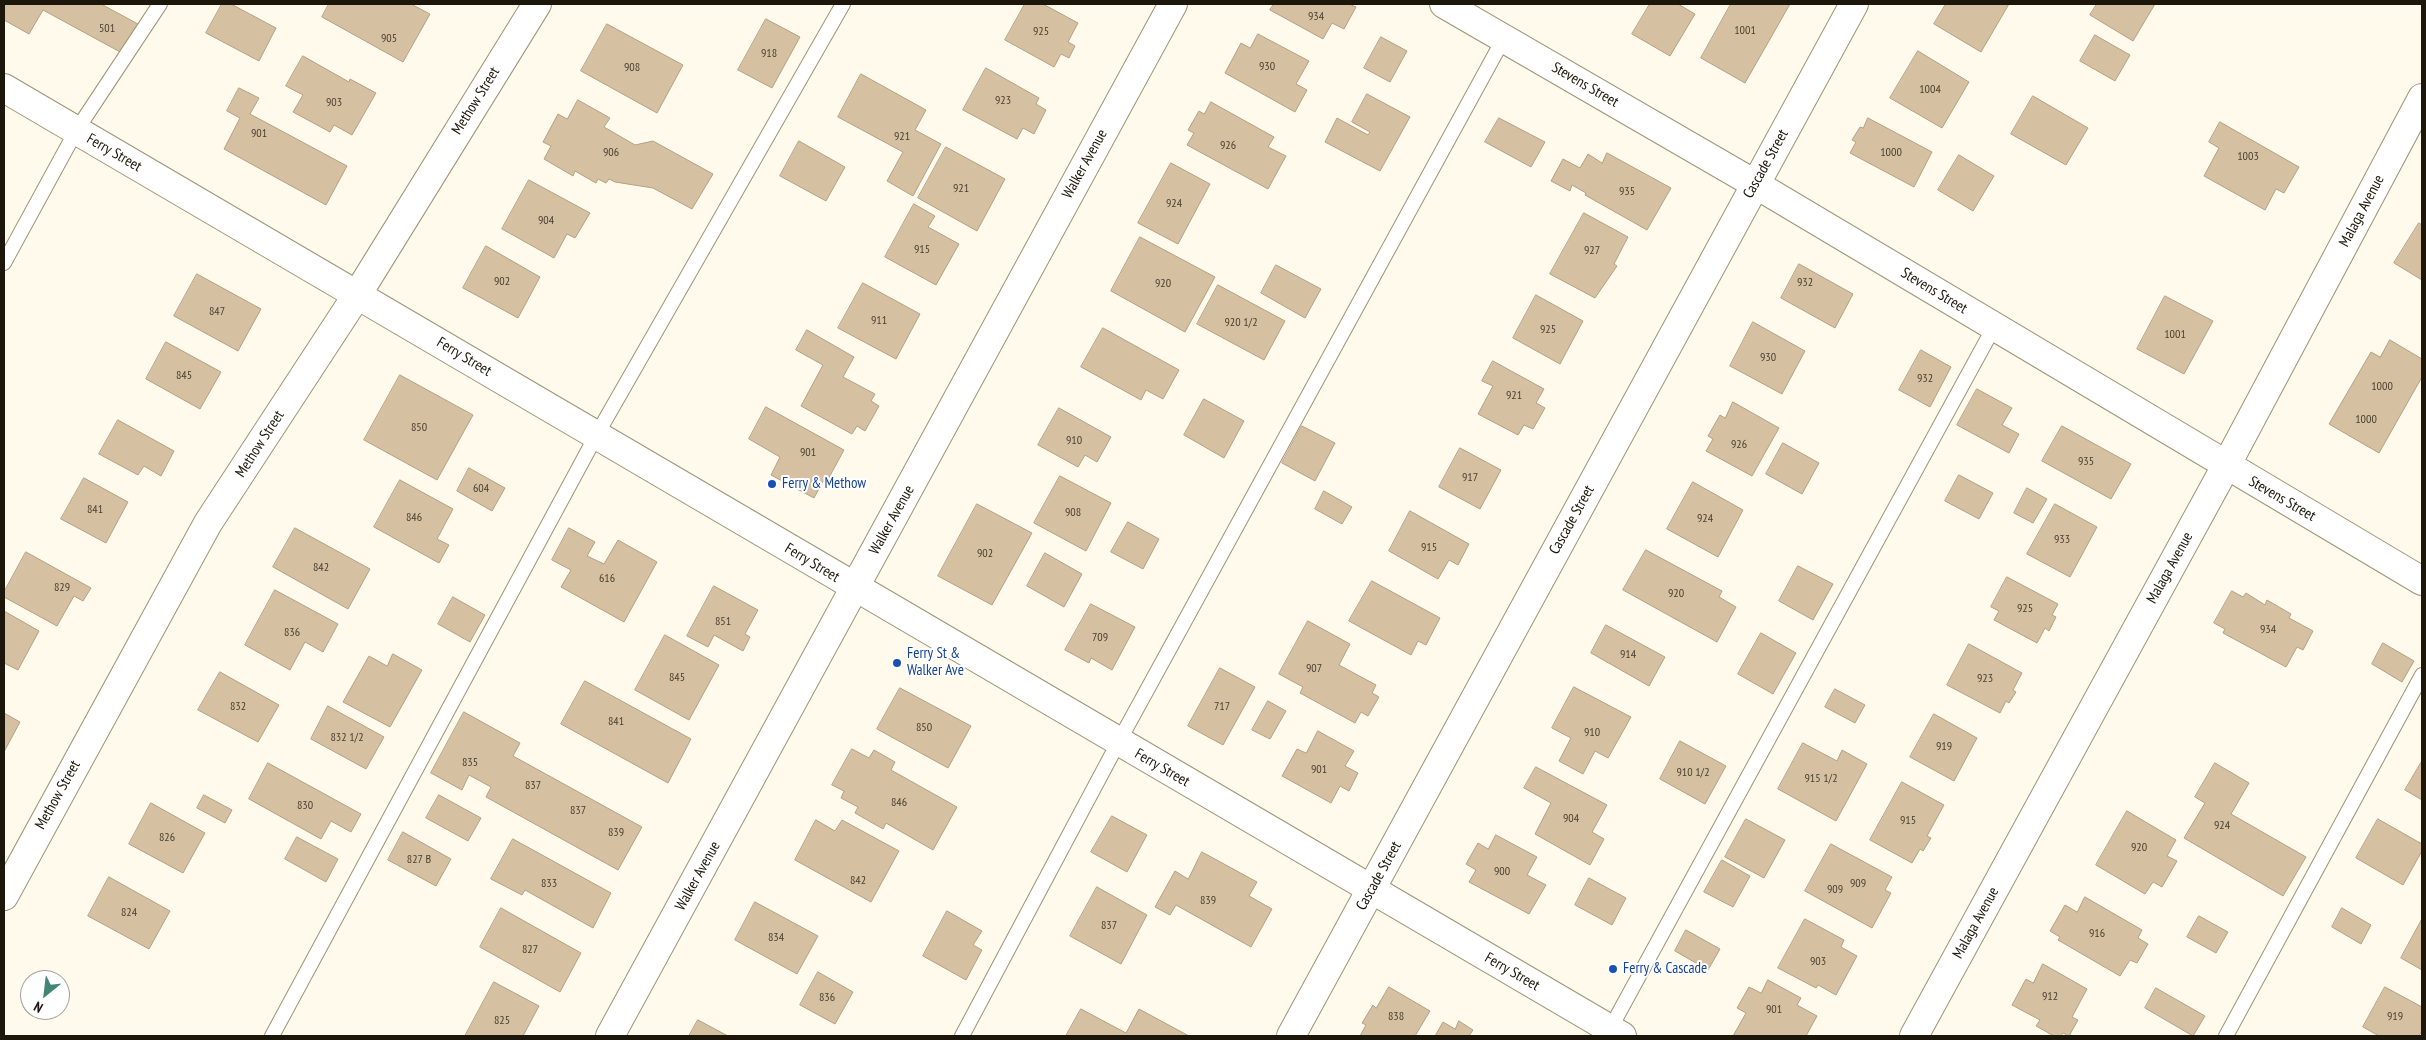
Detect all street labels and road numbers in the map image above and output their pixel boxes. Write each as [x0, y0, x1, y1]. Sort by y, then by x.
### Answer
street label: Stevens Street [1548, 59, 1622, 111]
street label: Methow Street [448, 64, 504, 138]
street label: Walker Avenue [1059, 126, 1111, 202]
street label: Cascade Street [1740, 126, 1792, 202]
street label: Ferry Street [83, 130, 145, 176]
street label: Malaga Avenue [2336, 172, 2388, 250]
street label: Stevens Street [1898, 264, 1970, 318]
street label: Ferry Street [433, 334, 495, 380]
street label: Methow Street [232, 407, 288, 481]
street label: Stevens Street [2245, 473, 2319, 525]
street label: Walker Avenue [866, 482, 918, 558]
street label: Cascade Street [1546, 482, 1598, 558]
street label: Malaga Avenue [2143, 529, 2197, 607]
street label: Ferry Street [781, 540, 843, 586]
street label: Ferry Street [1131, 745, 1193, 791]
street label: Methow Street [32, 757, 84, 833]
street label: Walker Avenue [672, 838, 724, 914]
street label: Cascade Street [1353, 838, 1405, 914]
street label: Malaga Avenue [1949, 884, 2003, 962]
street label: Ferry Street [1481, 949, 1543, 995]

